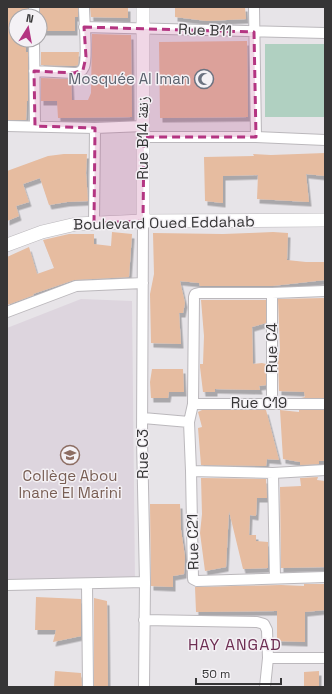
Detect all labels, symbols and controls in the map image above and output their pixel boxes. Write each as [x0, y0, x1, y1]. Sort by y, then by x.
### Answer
north arrow [8, 8, 48, 48]
text: N [25, 11, 35, 26]
street label: Rue B11 [178, 19, 232, 40]
mosque icon: Mosquée Al Iman [193, 68, 215, 90]
place label: Mosquée Al Iman [68, 69, 190, 88]
street label: Rue B14 زنقة [133, 96, 152, 180]
street label: Boulevard Oued Eddahab [73, 211, 255, 234]
street label: Rue C4 [262, 323, 281, 373]
street label: Rue C19 [231, 393, 287, 412]
street label: Rue C3 [133, 429, 152, 479]
school or university icon: Collège Abou Inane El Marini [59, 444, 81, 466]
place label: Collège Abou Inane El Marini [18, 466, 122, 502]
street label: Rue C21 [183, 514, 202, 570]
district label: HAY ANGAD [188, 634, 282, 655]
scale bar [196, 660, 281, 686]
text: 50 m [202, 666, 230, 682]

